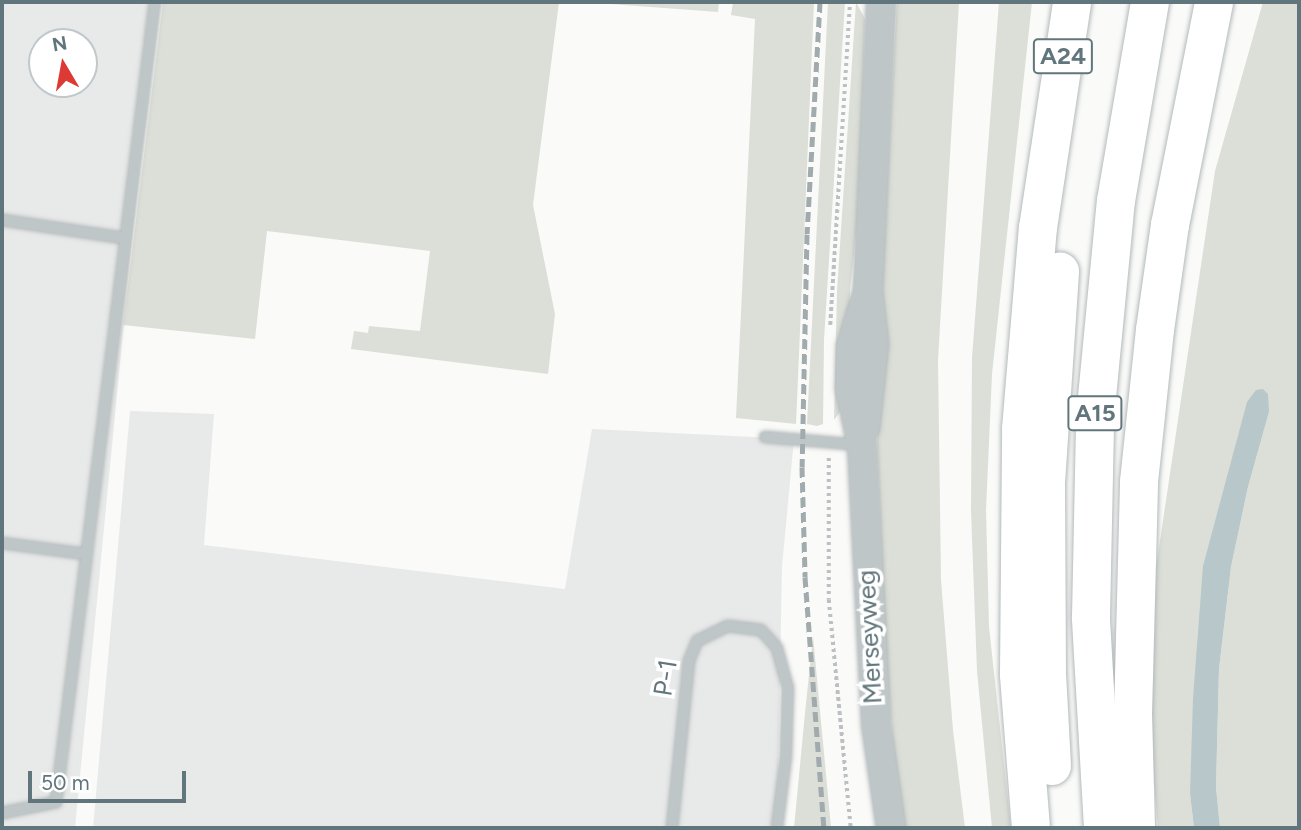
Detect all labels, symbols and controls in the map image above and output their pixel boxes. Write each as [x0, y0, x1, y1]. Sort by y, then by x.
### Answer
north arrow [28, 28, 98, 98]
text: N [50, 31, 69, 56]
road number: A24 [1032, 36, 1094, 76]
road number: A15 [1067, 392, 1123, 434]
street label: Merseyweg [851, 569, 889, 705]
street label: P-1 [648, 657, 684, 699]
scale bar [32, 756, 189, 800]
text: 50 m [41, 770, 90, 795]

